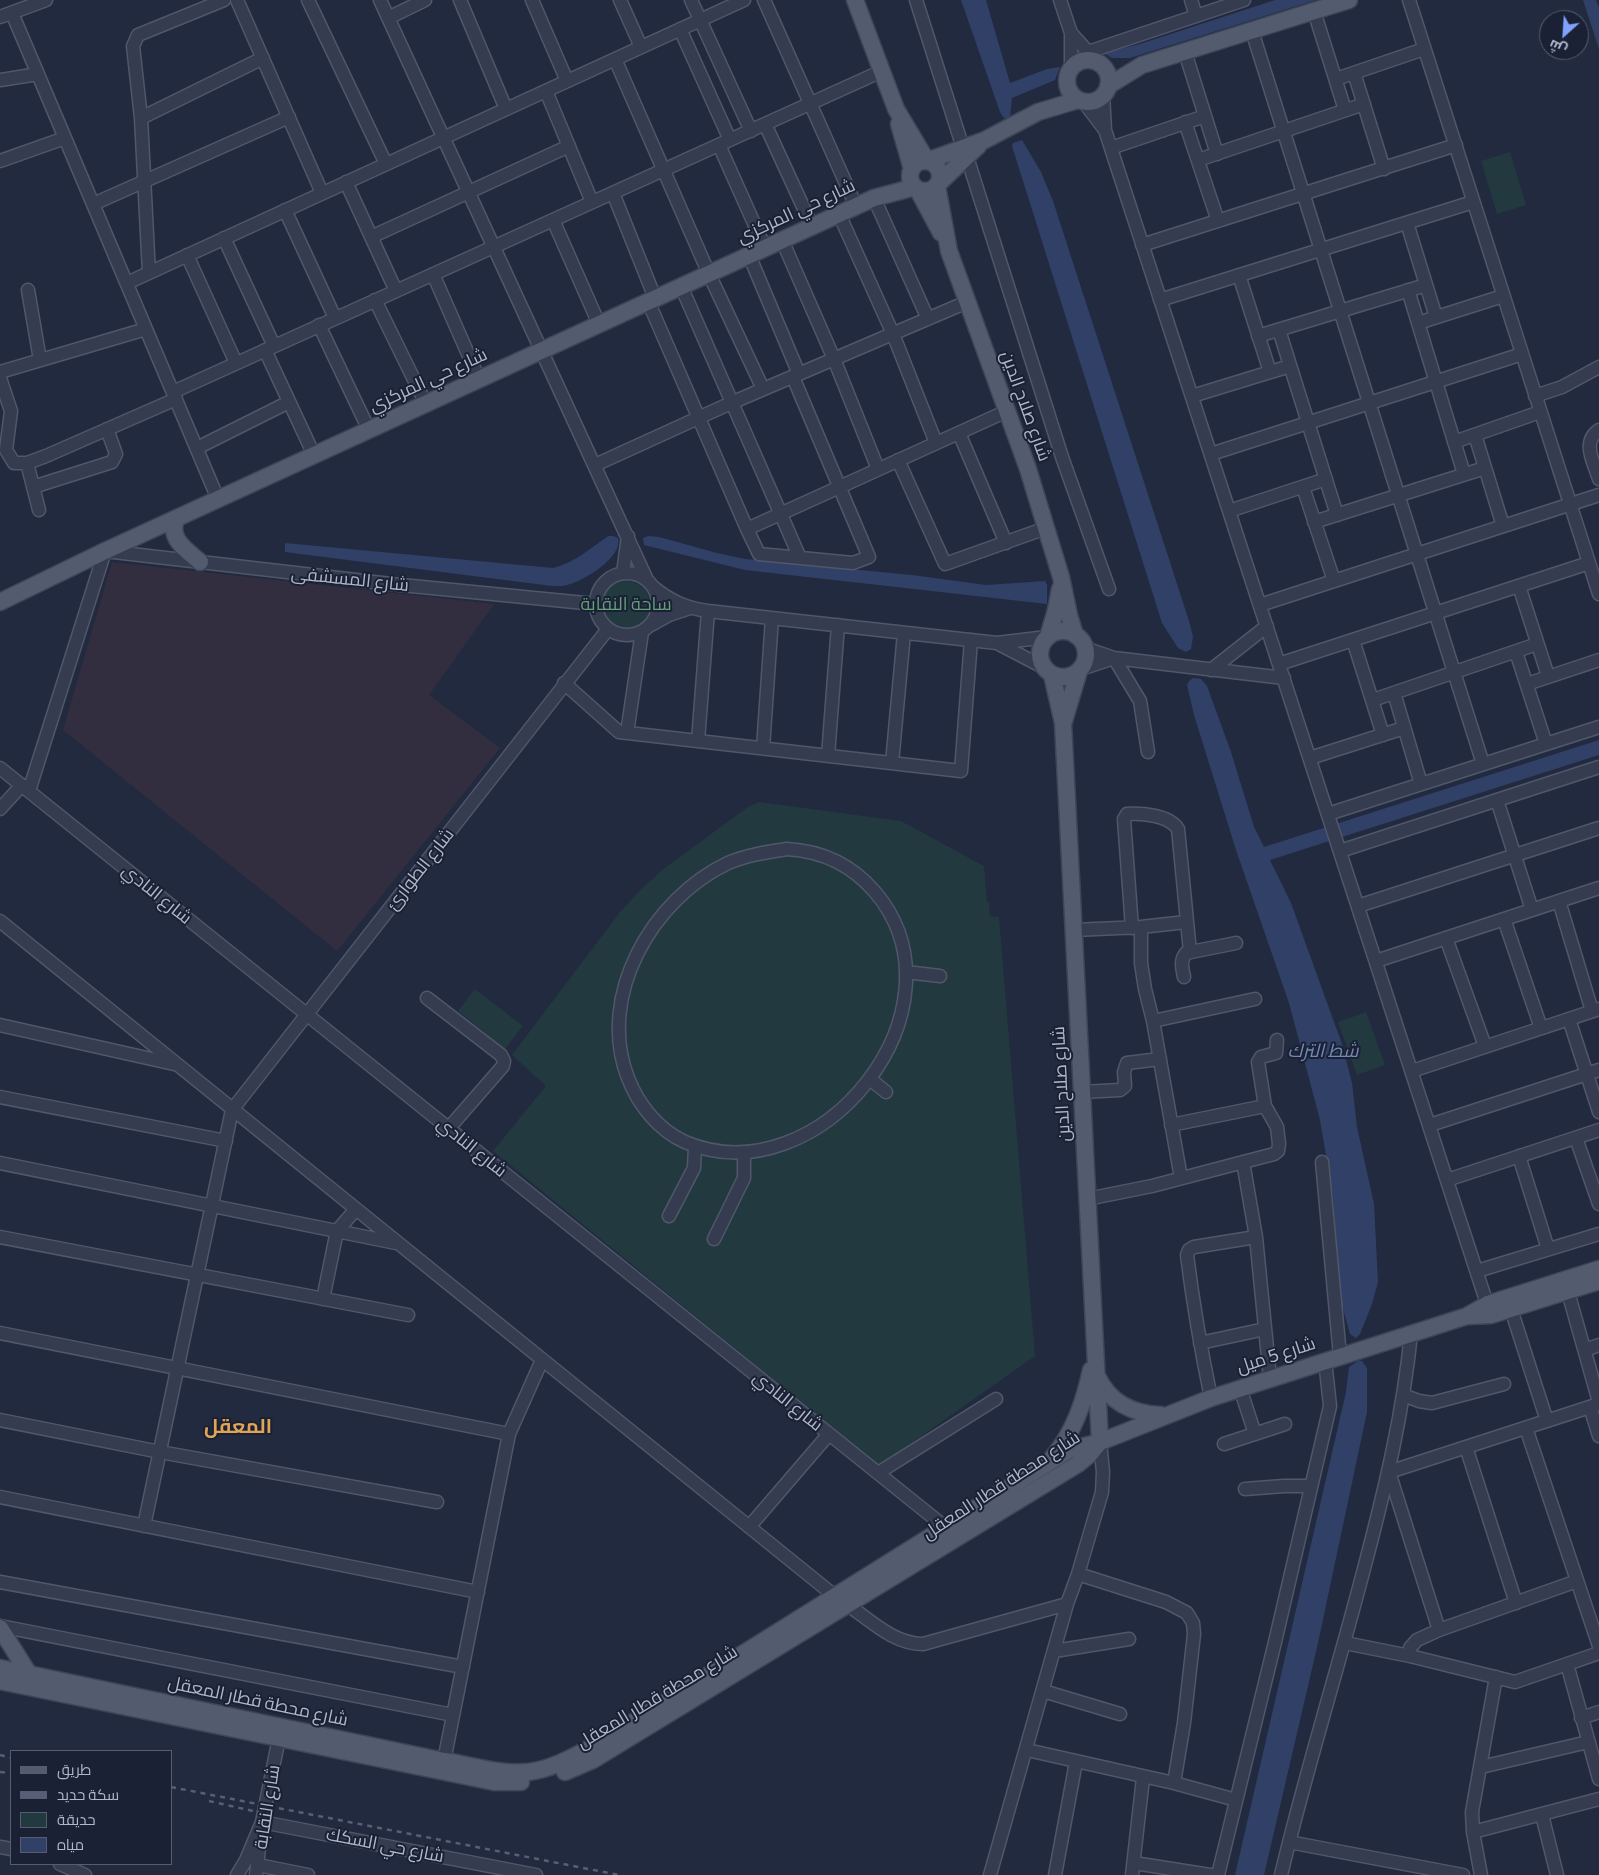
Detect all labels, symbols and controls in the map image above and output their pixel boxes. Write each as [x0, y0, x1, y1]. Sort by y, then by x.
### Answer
north arrow [1539, 10, 1589, 60]
text: ش [1546, 36, 1569, 60]
street label: شارع حي المركزي [734, 174, 858, 248]
street label: شارع حي المركزي [366, 343, 490, 417]
street label: شارع صلاح الدين [996, 348, 1056, 464]
street label: شارع المسشفى [290, 562, 410, 596]
park label: ساحة النقابة [580, 593, 672, 615]
street label: شارع الطوارئ [381, 824, 459, 914]
street label: شارع النادي [118, 859, 196, 929]
street label: شارع صلاح الدين [1047, 1026, 1075, 1142]
water label: شط الترك [1287, 1040, 1359, 1062]
street label: شارع النادي [433, 1112, 511, 1182]
street label: شارع 5 ميل [1234, 1332, 1318, 1378]
street label: شارع النادي [749, 1366, 827, 1436]
district label: المعقل [204, 1414, 272, 1438]
street label: شارع محطة قطار المعقل [918, 1426, 1084, 1544]
street label: شارع محطة قطار المعقل [573, 1641, 741, 1753]
street label: شارع محطة قطار المعقل [166, 1671, 350, 1731]
legend [10, 1750, 172, 1865]
text: طريق [57, 1760, 91, 1778]
street label: شارع النقابة [250, 1763, 284, 1851]
text: سكة حديد [57, 1785, 119, 1803]
text: حديقة [57, 1810, 96, 1828]
street label: شارع حي السكك [324, 1823, 446, 1867]
text: مياه [57, 1835, 84, 1853]

